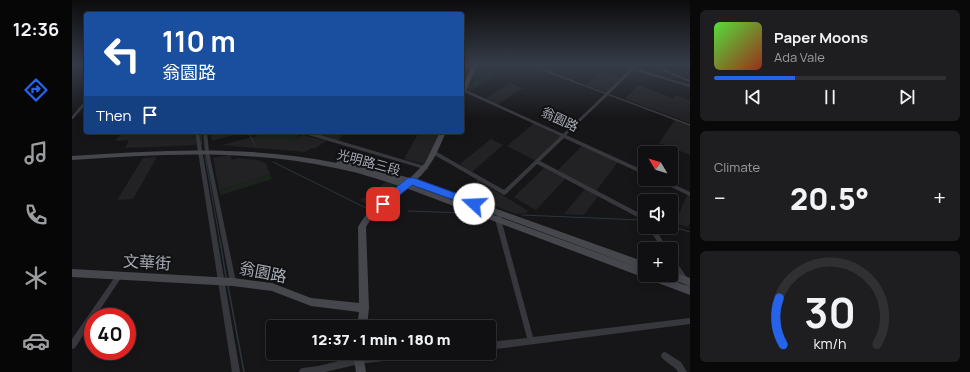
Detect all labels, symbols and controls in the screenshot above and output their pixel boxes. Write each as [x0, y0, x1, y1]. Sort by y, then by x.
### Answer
text: 12:36 [13, 17, 59, 41]
text: 110 m [162, 22, 236, 60]
text: Paper Moons [774, 27, 868, 48]
icon: left [96, 28, 148, 80]
text: Ada Vale [774, 48, 825, 66]
text: 翁園路 [162, 60, 216, 84]
icon: directions [22, 76, 50, 104]
icon: previous [742, 86, 764, 108]
icon: pause [819, 86, 841, 108]
icon: next [896, 86, 918, 108]
street label: 翁園路 [539, 103, 581, 135]
icon: arrive [139, 104, 161, 126]
text: Then [96, 105, 131, 126]
icon: music [22, 139, 50, 167]
street label: 光明路三段 [335, 145, 403, 179]
north arrow [638, 146, 678, 186]
map controls [638, 146, 678, 282]
text: Climate [714, 158, 760, 176]
text: 20.5° [790, 178, 869, 219]
position arrow [453, 183, 495, 225]
text: − [714, 183, 726, 213]
text: + [933, 183, 946, 213]
pin [366, 187, 400, 221]
icon: arrive [372, 193, 394, 215]
button: sound [638, 194, 678, 234]
icon: phone [22, 201, 50, 229]
button: + [638, 242, 678, 282]
street label: 文華街 [122, 250, 172, 274]
street label: 翁園路 [237, 257, 289, 287]
icon: climate [22, 264, 50, 292]
text: 30 [804, 283, 856, 339]
speed limit sign: 40 [84, 308, 136, 360]
icon: car [22, 327, 50, 355]
text: 12:37 · 1 min · 180 m [311, 329, 451, 350]
text: km/h [813, 333, 847, 352]

